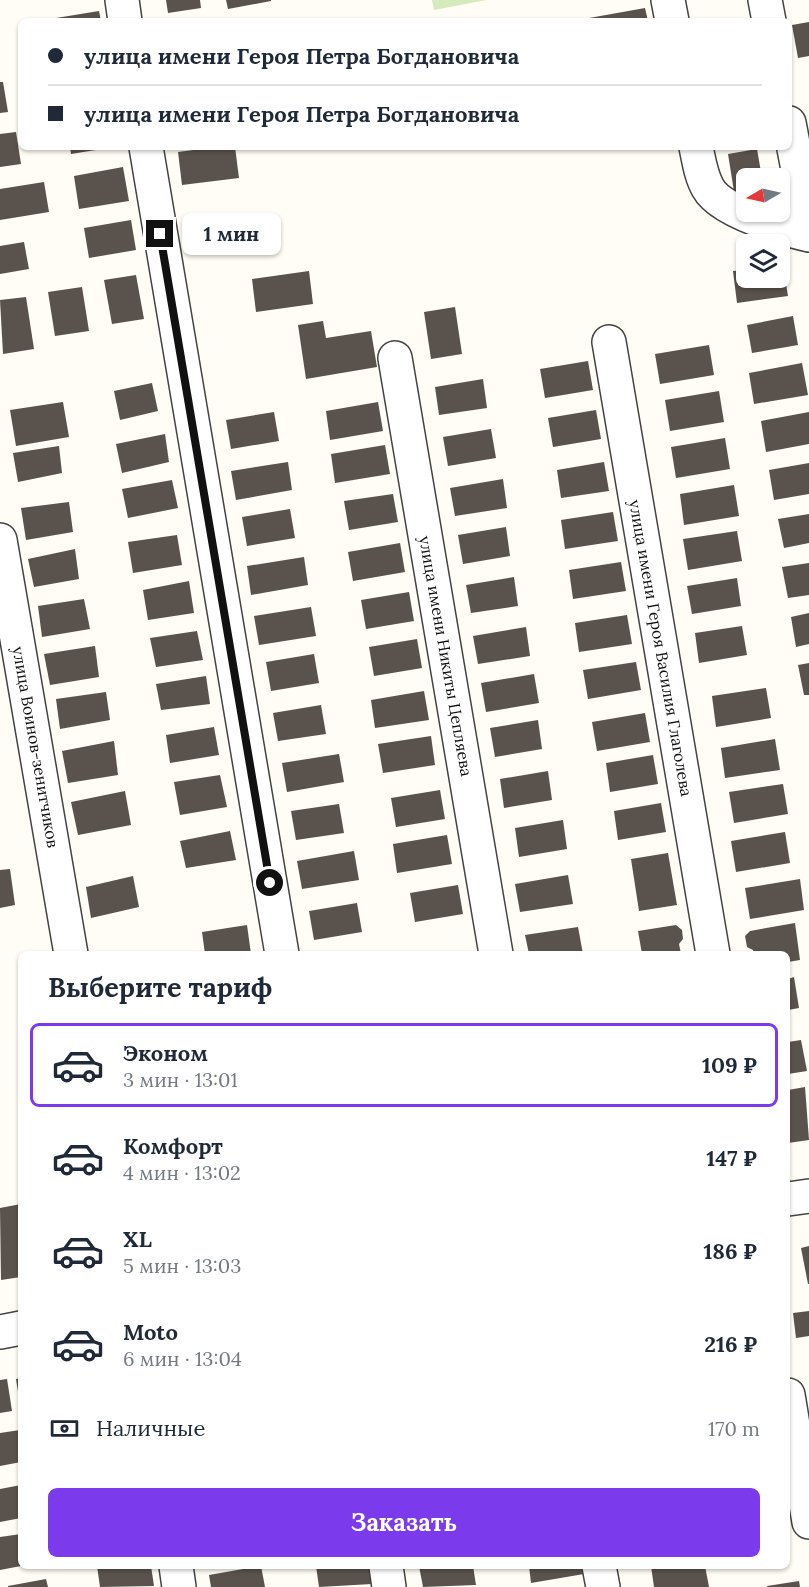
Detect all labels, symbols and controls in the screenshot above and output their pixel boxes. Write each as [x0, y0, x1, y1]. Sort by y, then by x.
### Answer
text: улица имени Героя Петра Богдановича [84, 42, 519, 70]
text: улица имени Героя Петра Богдановича [84, 100, 519, 128]
north arrow [736, 168, 790, 222]
map controls [736, 168, 790, 288]
callout: 1 мин [181, 213, 280, 255]
route end [146, 220, 173, 247]
text: 1 мин [204, 221, 259, 246]
button: layers [736, 234, 790, 288]
street label: улица имени Героя Василия Глаголева [625, 498, 697, 798]
street label: улица имени Никиты Цепляева [415, 534, 477, 778]
street label: улица Воинов-зенитчиков [8, 645, 64, 849]
route start [256, 869, 283, 896]
text: Выберите тариф [48, 970, 272, 1004]
icon: car [51, 1038, 105, 1092]
text: Эконом [123, 1039, 208, 1067]
text: 109 ₽ [702, 1051, 757, 1079]
text: 3 мин · 13:01 [123, 1067, 238, 1092]
icon: car [51, 1131, 105, 1185]
text: Комфорт [123, 1132, 223, 1160]
text: 147 ₽ [706, 1144, 757, 1172]
text: 4 мин · 13:02 [123, 1160, 241, 1185]
icon: car [51, 1224, 105, 1278]
text: XL [123, 1225, 152, 1253]
text: 186 ₽ [703, 1237, 757, 1265]
text: 5 мин · 13:03 [123, 1253, 241, 1278]
icon: car [51, 1317, 105, 1371]
text: Moto [123, 1318, 178, 1346]
text: 216 ₽ [704, 1330, 757, 1358]
text: 6 мин · 13:04 [123, 1346, 242, 1371]
icon: cash [48, 1412, 81, 1445]
text: Наличные [96, 1414, 205, 1442]
text: 170 m [708, 1416, 760, 1441]
button: Заказать [48, 1488, 760, 1557]

